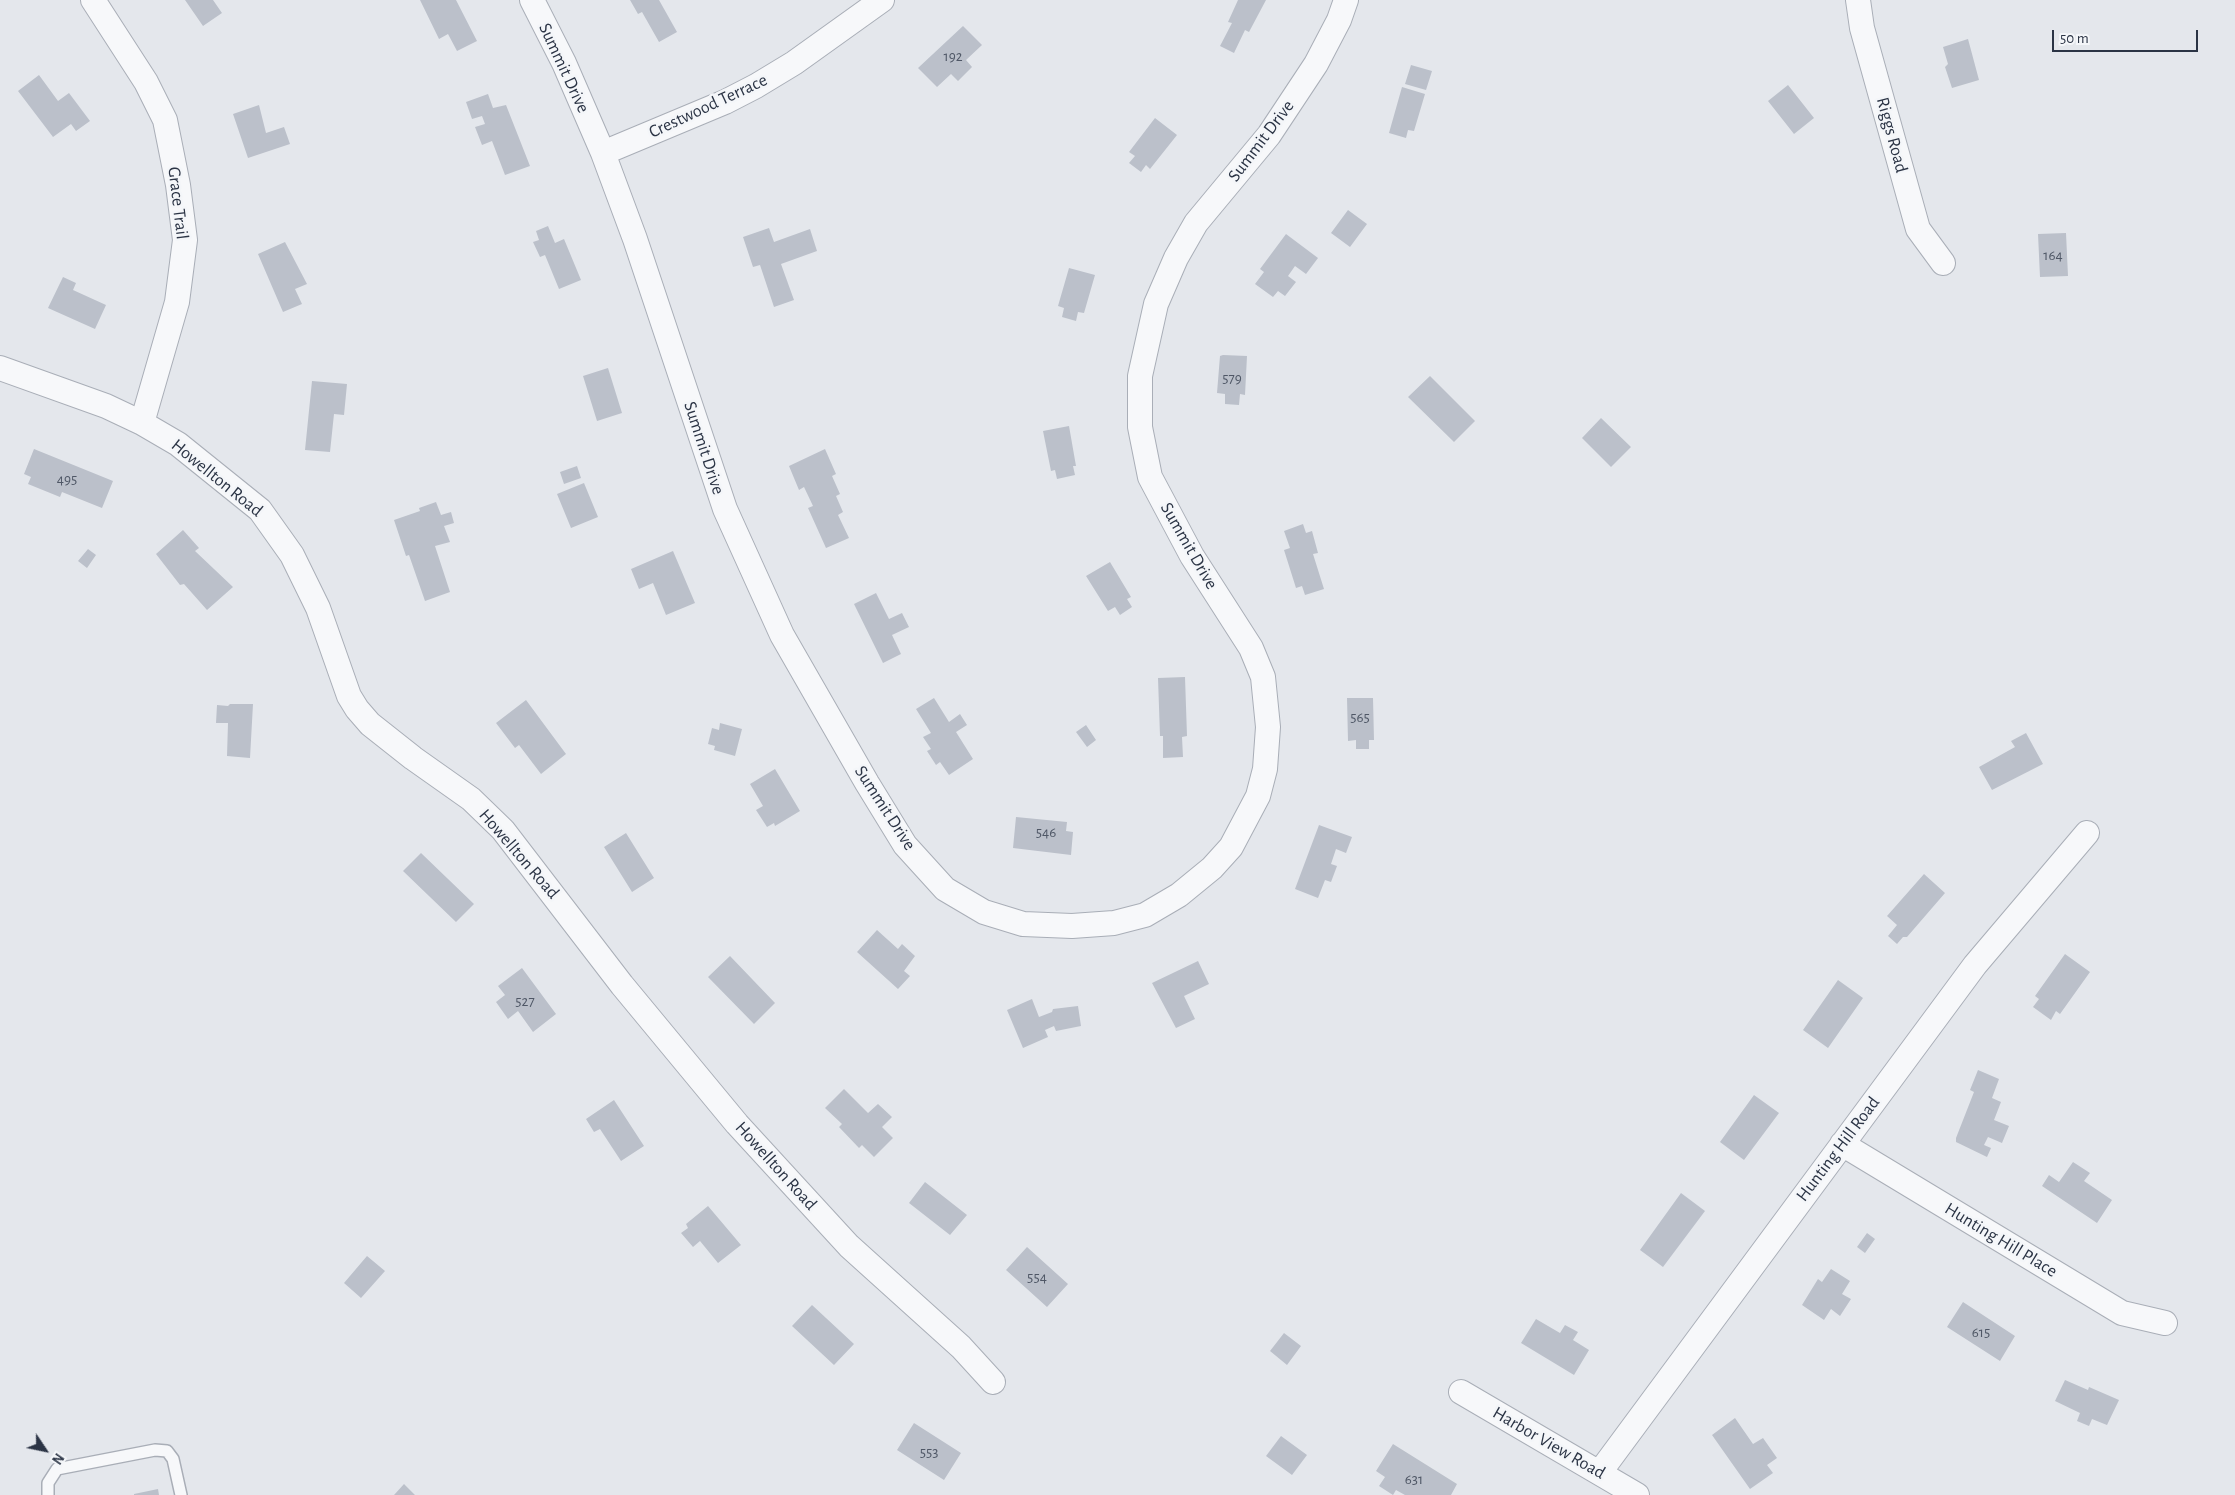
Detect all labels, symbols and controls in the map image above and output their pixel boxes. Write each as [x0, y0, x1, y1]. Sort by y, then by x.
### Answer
street label: Summit Drive [534, 20, 594, 116]
scale bar [2055, 20, 2201, 52]
text: 50 m [2060, 31, 2089, 46]
house number: 192 [943, 47, 963, 65]
street label: Crestwood Terrace [645, 69, 771, 143]
street label: Riggs Road [1872, 95, 1912, 175]
street label: Summit Drive [1223, 96, 1299, 186]
street label: Grace Trail [163, 165, 193, 241]
house number: 164 [2043, 246, 2063, 264]
house number: 579 [1222, 369, 1242, 387]
street label: Summit Drive [679, 399, 729, 497]
street label: Howellton Road [167, 434, 267, 522]
house number: 495 [57, 470, 77, 488]
street label: Summit Drive [1155, 499, 1223, 593]
house number: 565 [1350, 708, 1370, 726]
street label: Summit Drive [850, 762, 920, 854]
street label: Howellton Road [474, 805, 564, 903]
house number: 546 [1036, 823, 1056, 841]
house number: 527 [515, 992, 535, 1010]
street label: Hunting Hill Road [1791, 1092, 1885, 1206]
street label: Howellton Road [731, 1117, 821, 1215]
street label: Hunting Hill Place [1941, 1198, 2061, 1282]
house number: 554 [1027, 1268, 1047, 1286]
house number: 615 [1972, 1323, 1990, 1341]
street label: Harbor View Road [1489, 1402, 1609, 1484]
north arrow [20, 1425, 70, 1475]
house number: 553 [920, 1443, 938, 1461]
text: N [49, 1450, 66, 1466]
house number: 631 [1405, 1470, 1423, 1488]

